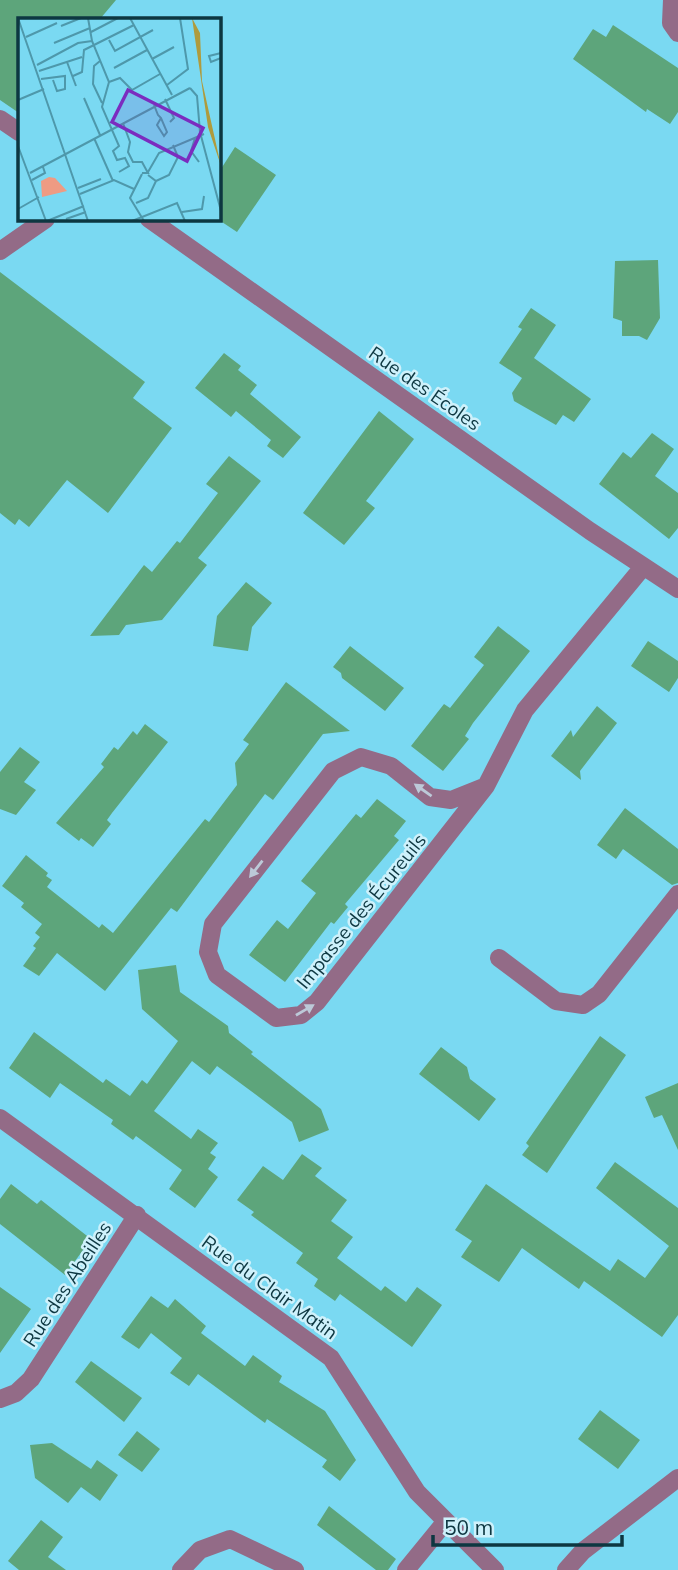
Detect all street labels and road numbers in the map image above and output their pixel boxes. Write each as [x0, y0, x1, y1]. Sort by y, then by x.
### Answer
street label: Rue des Écoles [364, 341, 486, 435]
street label: Impasse des Écureuils [291, 829, 431, 993]
street label: Rue des Abeilles [18, 1217, 116, 1351]
street label: Rue du Clair Matin [197, 1230, 343, 1344]

